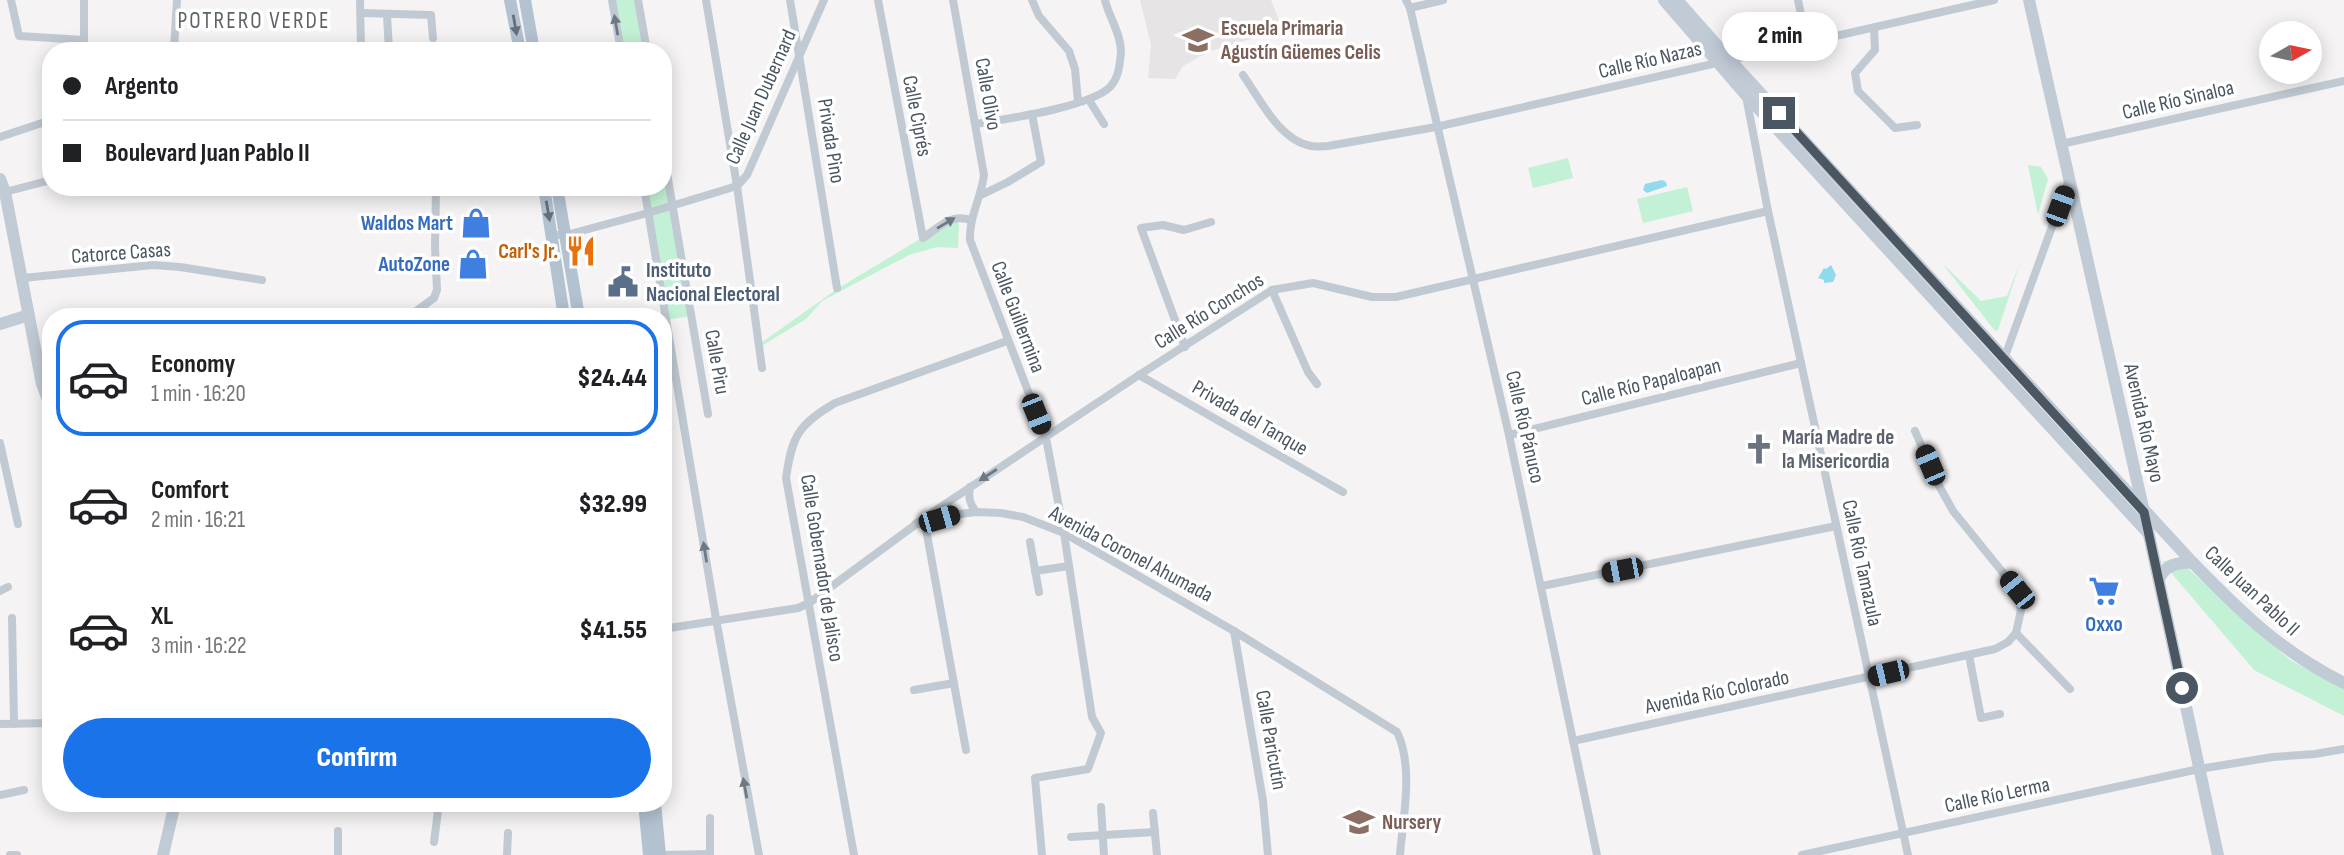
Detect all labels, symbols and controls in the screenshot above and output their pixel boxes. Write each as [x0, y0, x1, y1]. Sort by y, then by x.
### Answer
district label: POTRERO VERDE [178, 7, 330, 35]
callout: 2 min [1721, 11, 1837, 60]
one-way arrow [510, 14, 521, 36]
one-way arrow [610, 14, 621, 36]
place label: Escuela Primaria Agustín Güemes Celis [1220, 16, 1381, 65]
north arrow [2259, 21, 2322, 84]
map controls [2259, 21, 2322, 84]
text: 2 min [1758, 22, 1802, 50]
school or university icon: Escuela Primaria Agustín Güemes Celis [1181, 23, 1215, 57]
street label: Calle Juan Dubernard [720, 26, 802, 168]
street label: Calle Río Nazas [1596, 36, 1704, 84]
street label: Calle Olivo [969, 56, 1007, 132]
text: Argento [105, 71, 179, 102]
street label: Calle Ciprés [897, 73, 937, 159]
street label: Calle Río Sinaloa [2120, 75, 2236, 125]
street label: Privada Pino [812, 97, 850, 185]
route end [1763, 97, 1795, 129]
text: Boulevard Juan Pablo II [105, 138, 310, 169]
car [2043, 183, 2078, 229]
one-way arrow [543, 200, 554, 222]
shop icon: Waldos Mart [459, 206, 493, 240]
place label: Waldos Mart [361, 211, 453, 236]
one-way arrow [936, 217, 956, 230]
restaurant icon: Carl's Jr. [564, 234, 598, 268]
street label: Catorce Casas [70, 237, 172, 269]
place label: Carl's Jr. [498, 239, 558, 264]
shop icon: AutoZone [456, 247, 490, 281]
place label: AutoZone [377, 252, 450, 277]
place label: Instituto Nacional Electoral [646, 258, 780, 307]
street label: Calle Guillermina [985, 258, 1051, 376]
public building icon: Instituto Nacional Electoral [606, 265, 640, 299]
street label: Calle Río Conchos [1150, 267, 1268, 355]
street label: Calle Piru [699, 328, 735, 396]
icon: car [67, 347, 130, 410]
text: Economy [151, 349, 235, 380]
street label: Calle Río Papaloapan [1579, 353, 1723, 411]
street label: Avenida Río Mayo [2118, 360, 2170, 485]
text: $24.44 [577, 363, 647, 394]
street label: Calle Río Pánuco [1500, 368, 1550, 486]
street label: Privada del Tanque [1188, 375, 1312, 461]
text: 1 min · 16:20 [151, 380, 246, 408]
car [1019, 391, 1054, 437]
place label: María Madre de la Misericordia [1782, 425, 1894, 474]
church icon: María Madre de la Misericordia [1742, 432, 1776, 466]
car [1913, 442, 1948, 488]
one-way arrow [979, 468, 998, 481]
street label: Calle Gobernador de Jalisco [795, 472, 849, 664]
icon: car [67, 473, 130, 536]
text: Comfort [151, 475, 229, 506]
text: $32.99 [578, 489, 647, 520]
street label: Calle Río Tamazula [1836, 498, 1888, 628]
street label: Avenida Coronel Ahumada [1044, 500, 1217, 608]
car [916, 503, 963, 535]
text: 2 min · 16:21 [151, 506, 245, 534]
one-way arrow [699, 541, 710, 563]
street label: Calle Juan Pablo II [2199, 541, 2305, 641]
car [1600, 556, 1645, 584]
car [1996, 567, 2039, 613]
supermarket icon: Oxxo [2087, 574, 2121, 608]
icon: car [67, 599, 130, 662]
text: XL [151, 601, 173, 632]
place label: Oxxo [2085, 612, 2123, 637]
text: $41.55 [580, 615, 647, 646]
text: 3 min · 16:22 [151, 632, 247, 660]
car [1866, 658, 1911, 688]
street label: Avenida Río Colorado [1642, 665, 1791, 720]
route start [2166, 672, 2198, 704]
street label: Calle Paricutín [1250, 688, 1292, 792]
button: Confirm [63, 718, 651, 798]
street label: Calle Río Lerma [1942, 772, 2052, 818]
one-way arrow [739, 777, 750, 799]
school or university icon: Nursery [1342, 805, 1376, 839]
place label: Nursery [1382, 810, 1441, 835]

